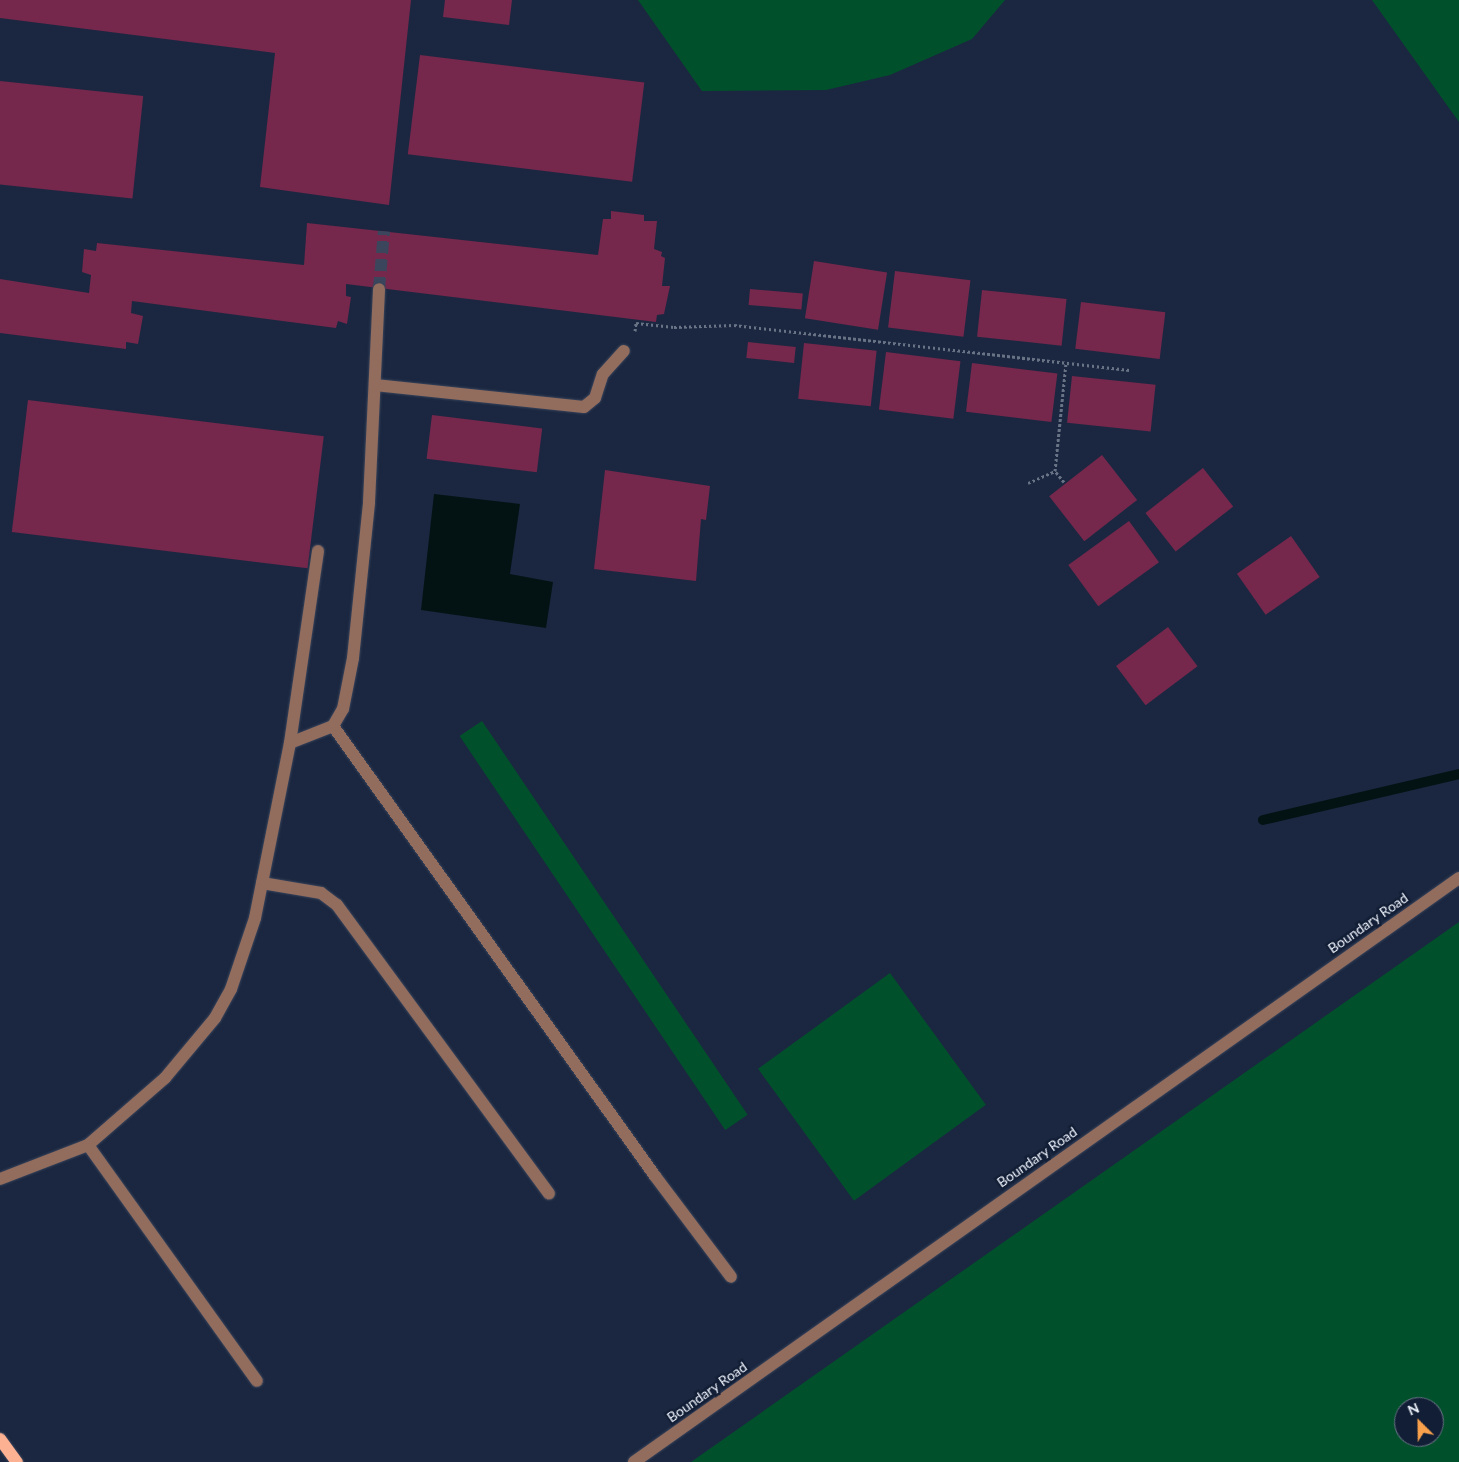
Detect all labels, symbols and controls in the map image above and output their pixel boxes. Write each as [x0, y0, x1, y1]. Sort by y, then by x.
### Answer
street label: Boundary Road [1325, 889, 1411, 957]
street label: Boundary Road [994, 1123, 1080, 1191]
street label: Boundary Road [664, 1358, 750, 1426]
north arrow [1394, 1397, 1444, 1447]
text: N [1405, 1399, 1422, 1419]

